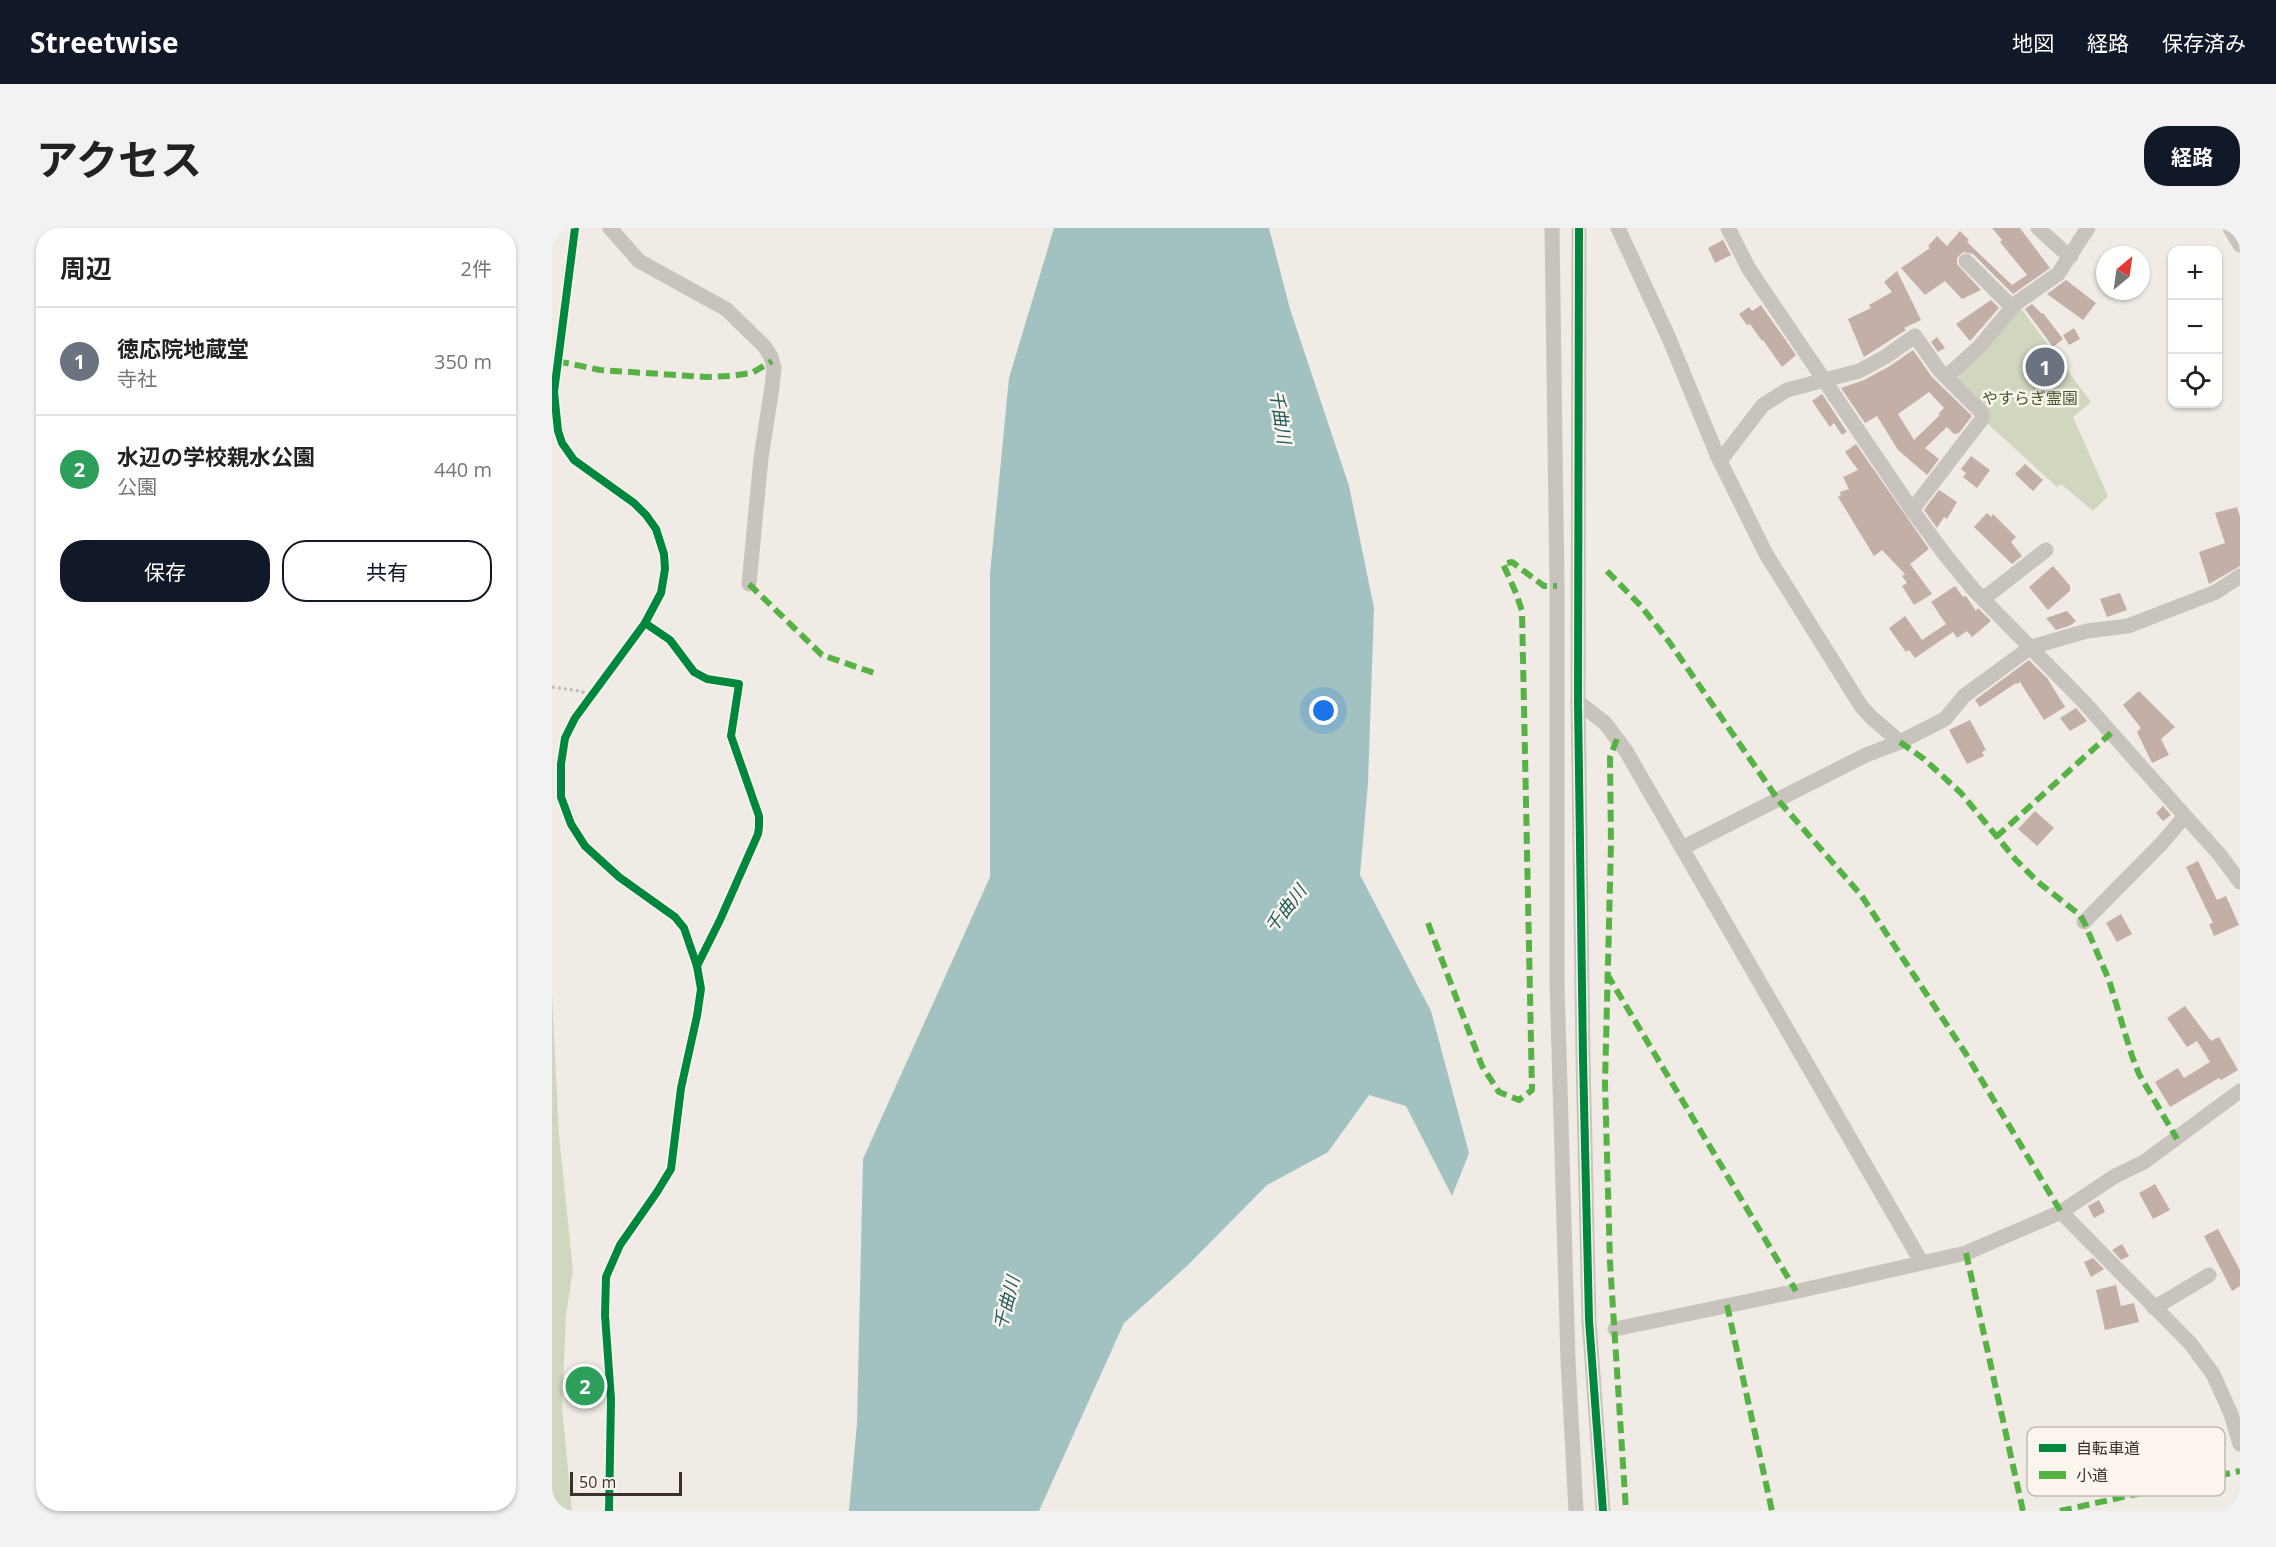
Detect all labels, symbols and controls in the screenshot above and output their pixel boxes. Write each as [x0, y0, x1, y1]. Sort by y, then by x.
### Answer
text: Streetwise [30, 23, 179, 61]
text: 地図 [2012, 29, 2054, 57]
text: 経路 [2087, 29, 2129, 57]
text: 保存済み [2162, 29, 2246, 57]
button: 経路 [2144, 126, 2240, 186]
text: アクセス [36, 130, 202, 187]
north arrow [2096, 246, 2150, 300]
map controls [2168, 246, 2222, 408]
button: + [2168, 246, 2222, 300]
text: 周辺 [60, 250, 112, 286]
text: 2件 [461, 255, 492, 282]
button: − [2168, 300, 2222, 354]
text: 徳応院地蔵堂 [117, 333, 249, 363]
pin: 1 [2026, 344, 2064, 390]
text: 1 [74, 348, 85, 375]
text: 350 m [434, 348, 492, 375]
button: locate [2168, 354, 2222, 408]
text: 寺社 [117, 365, 157, 392]
park label: やすらぎ霊園 [1982, 387, 2078, 409]
water label: 千曲川 [1265, 388, 1297, 447]
text: 水辺の学校親水公園 [117, 441, 315, 471]
text: 2 [74, 456, 85, 483]
text: 440 m [434, 456, 492, 483]
text: 公園 [117, 473, 157, 500]
button: 保存 [60, 540, 270, 602]
button: 共有 [282, 540, 492, 602]
your location [1309, 696, 1338, 725]
water label: 千曲川 [1259, 878, 1313, 937]
water label: 千曲川 [987, 1272, 1025, 1332]
pin: 2 [566, 1364, 604, 1408]
legend [2027, 1427, 2225, 1496]
text: 自転車道 [2076, 1437, 2140, 1459]
text: 小道 [2076, 1464, 2108, 1486]
scale bar [570, 1469, 682, 1496]
text: 50 m [579, 1471, 616, 1493]

